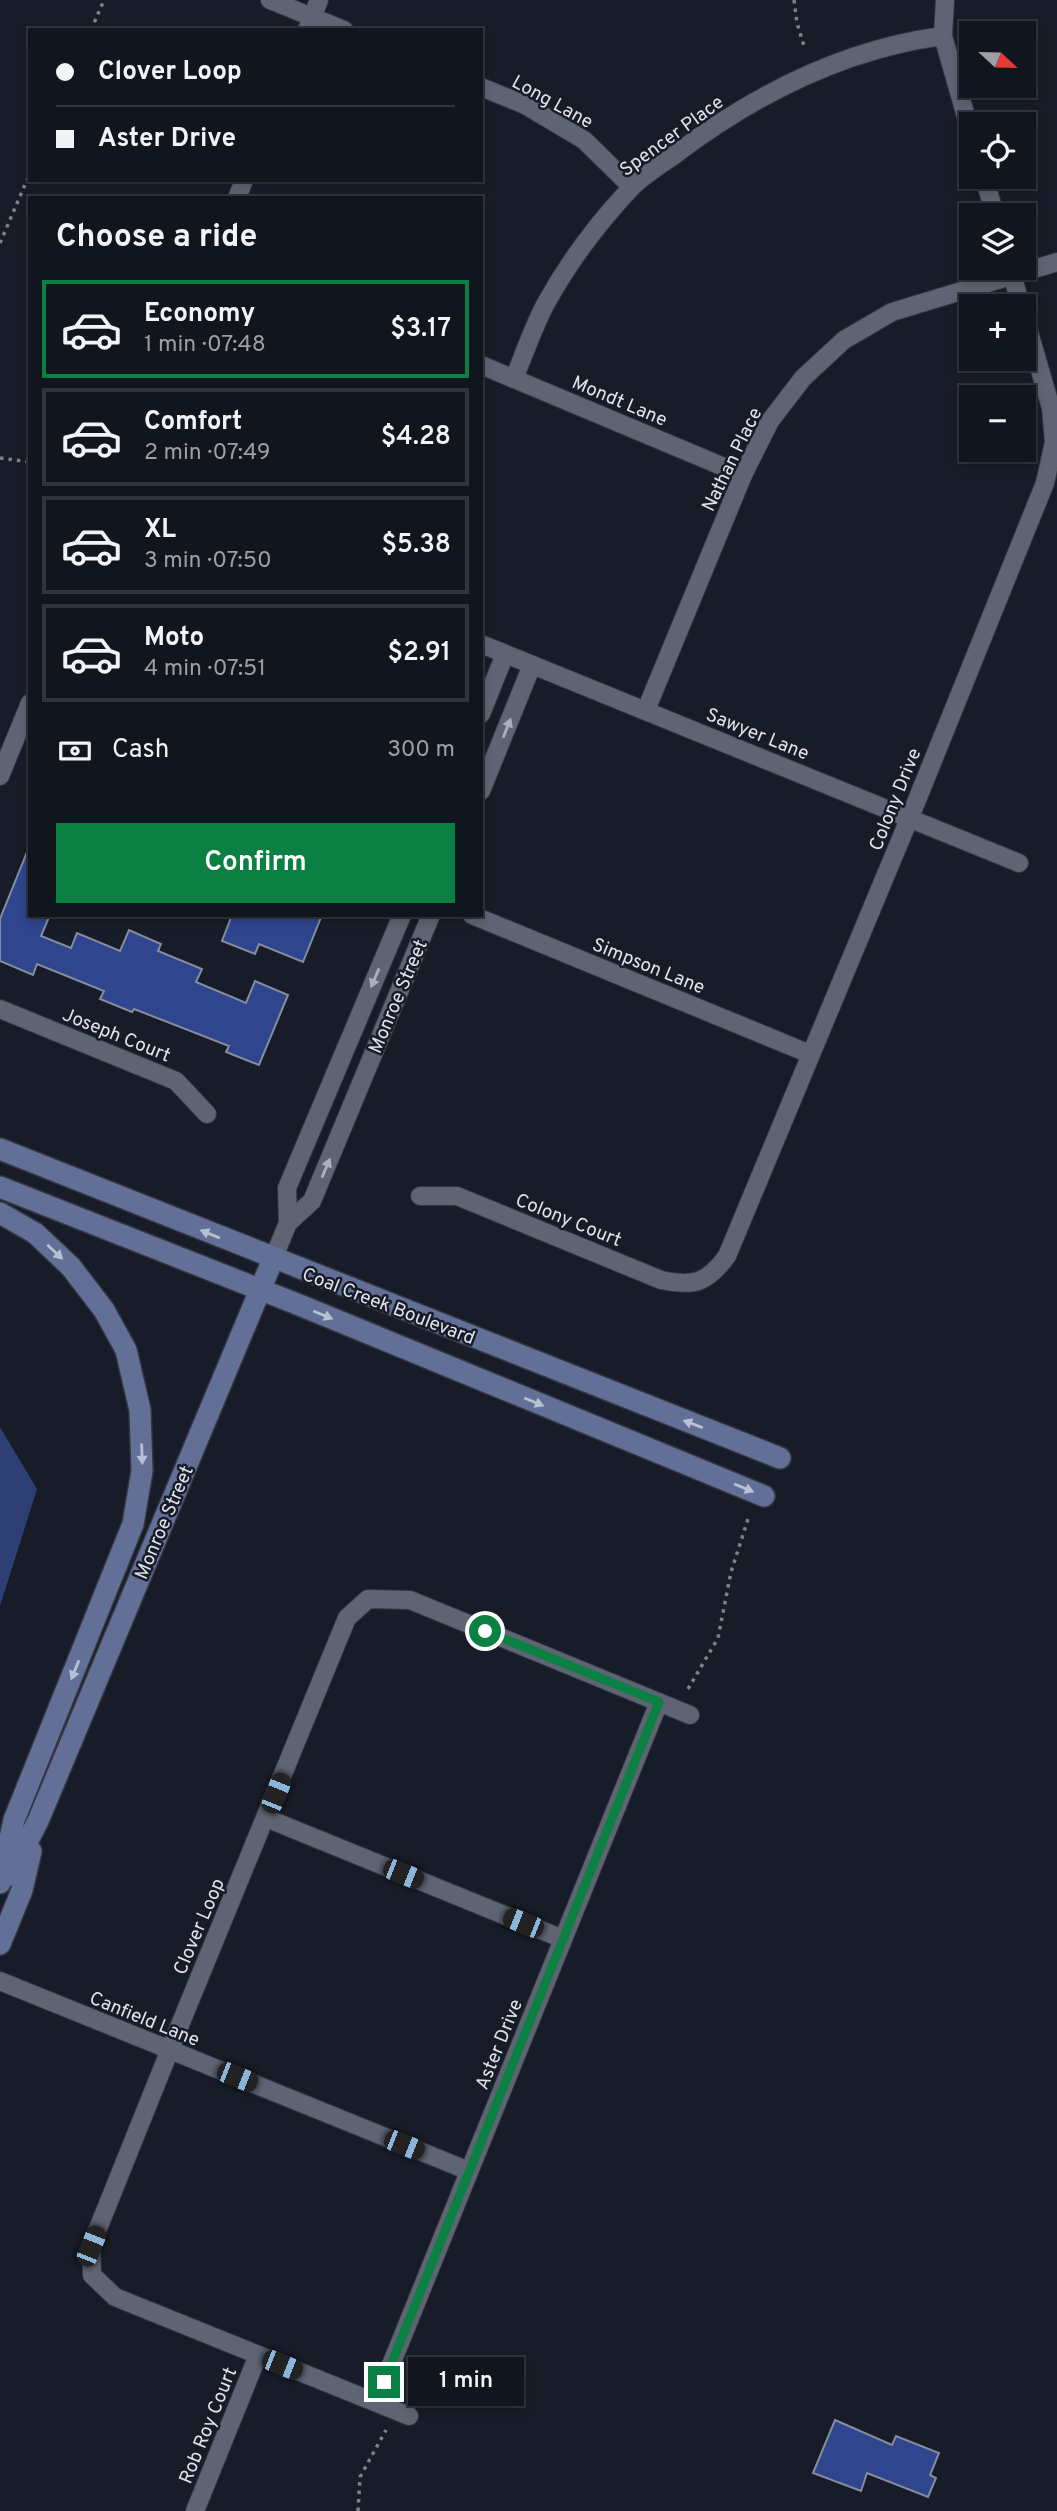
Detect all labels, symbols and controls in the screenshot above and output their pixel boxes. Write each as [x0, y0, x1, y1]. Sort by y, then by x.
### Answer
north arrow [959, 21, 1036, 98]
map controls [959, 21, 1036, 462]
text: Clover Loop [98, 56, 242, 89]
street label: Long Lane [507, 71, 597, 135]
street label: Spencer Place [615, 91, 729, 182]
button: locate [959, 112, 1036, 189]
text: Aster Drive [98, 123, 236, 156]
button: layers [959, 203, 1036, 280]
text: Choose a ride [56, 218, 257, 258]
button: + [959, 294, 1036, 371]
icon: car [60, 298, 123, 361]
text: Economy [144, 298, 255, 331]
text: $3.17 [390, 313, 451, 346]
text: 1 min · 07:48 [144, 331, 266, 360]
street label: Mondt Lane [568, 371, 670, 433]
button: − [959, 385, 1036, 462]
street label: Nathan Place [697, 404, 768, 516]
icon: car [60, 406, 123, 469]
text: Comfort [144, 406, 242, 439]
text: $4.28 [381, 421, 451, 454]
text: 2 min · 07:49 [144, 439, 271, 468]
icon: car [60, 514, 123, 577]
text: XL [144, 514, 176, 547]
text: $5.38 [382, 529, 451, 562]
text: 3 min · 07:50 [144, 547, 272, 576]
icon: car [60, 622, 123, 685]
text: Moto [144, 622, 204, 655]
text: $2.91 [387, 637, 451, 670]
text: 4 min · 07:51 [144, 655, 266, 684]
street label: Sawyer Lane [702, 703, 812, 766]
one-way arrow [501, 717, 512, 738]
icon: cash [56, 732, 94, 770]
text: Cash [112, 734, 169, 767]
text: 300 m [387, 736, 455, 765]
street label: Colony Drive [864, 745, 927, 855]
button: Confirm [56, 823, 455, 903]
street label: Simpson Lane [588, 933, 708, 1000]
street label: Monroe Street [364, 936, 434, 1057]
one-way arrow [369, 968, 381, 988]
street label: Joseph Court [59, 1003, 174, 1068]
one-way arrow [320, 1158, 331, 1179]
street label: Colony Court [512, 1189, 625, 1253]
one-way arrow [199, 1229, 220, 1240]
one-way arrow [46, 1244, 63, 1260]
street label: Coal Creek Boulevard [298, 1263, 478, 1351]
one-way arrow [313, 1310, 334, 1321]
one-way arrow [523, 1396, 544, 1407]
one-way arrow [683, 1419, 704, 1430]
one-way arrow [136, 1444, 147, 1466]
street label: Monroe Street [130, 1462, 200, 1583]
one-way arrow [734, 1483, 755, 1494]
route start [469, 1615, 501, 1647]
one-way arrow [69, 1660, 81, 1680]
car [259, 1770, 294, 1816]
car [380, 1856, 427, 1892]
street label: Clover Loop [169, 1875, 231, 1979]
car [500, 1905, 547, 1941]
street label: Canfield Lane [86, 1987, 203, 2053]
street label: Aster Drive [471, 1996, 529, 2094]
car [214, 2059, 261, 2095]
car [381, 2127, 428, 2163]
car [74, 2223, 109, 2269]
car [259, 2347, 306, 2383]
callout: 1 min [408, 2358, 524, 2406]
street label: Rob Roy Court [175, 2364, 243, 2488]
route end [368, 2366, 400, 2398]
text: 1 min [439, 2367, 493, 2396]

